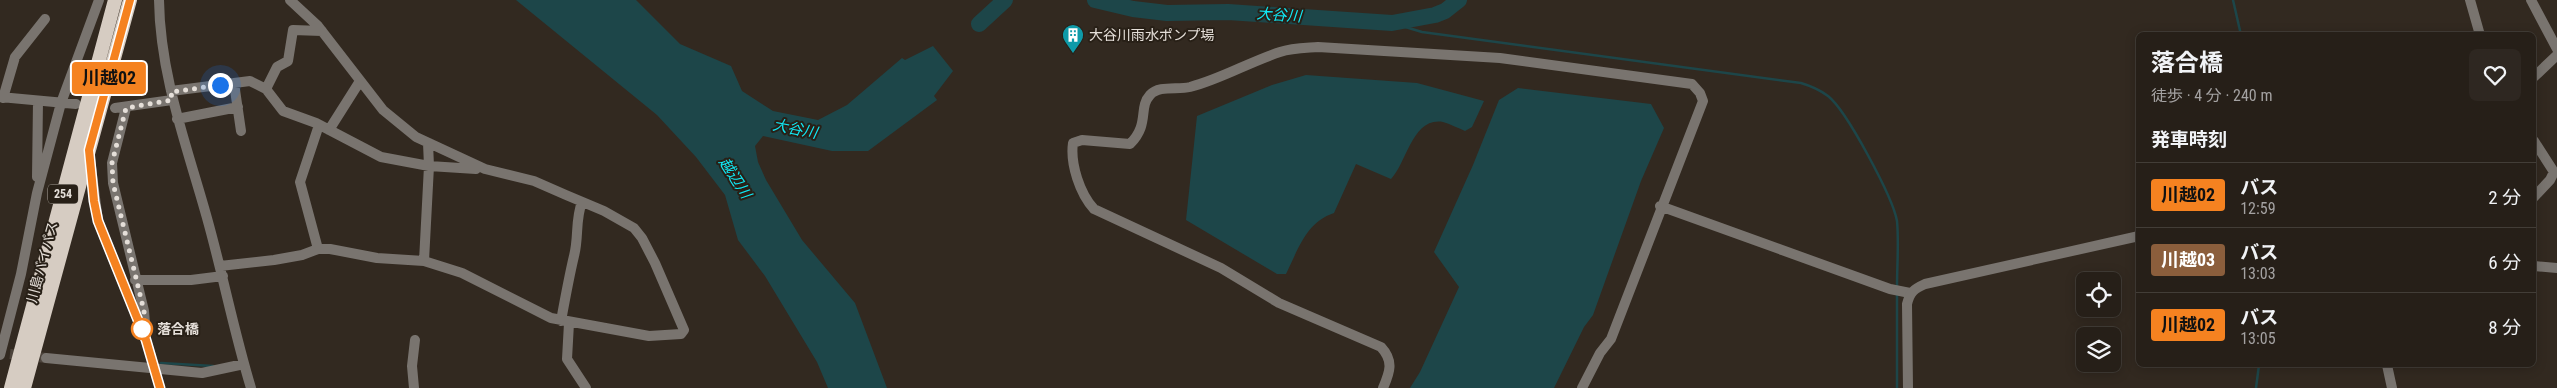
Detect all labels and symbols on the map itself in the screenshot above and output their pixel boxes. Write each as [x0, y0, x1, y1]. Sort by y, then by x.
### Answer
water label: 大谷川 [1256, 4, 1304, 26]
building icon: 大谷川雨水ポンプ場 [1061, 23, 1085, 54]
place label: 大谷川雨水ポンプ場 [1089, 27, 1215, 43]
line badge: 川越02 [74, 62, 144, 94]
your location [208, 73, 233, 98]
water label: 大谷川 [771, 116, 821, 143]
water label: 越辺川 [715, 154, 756, 203]
road number: 254 [48, 184, 78, 203]
street label: 川島バイパス [23, 219, 61, 305]
marker: 落合橋 [131, 318, 153, 340]
place label: 落合橋 [157, 321, 199, 337]

